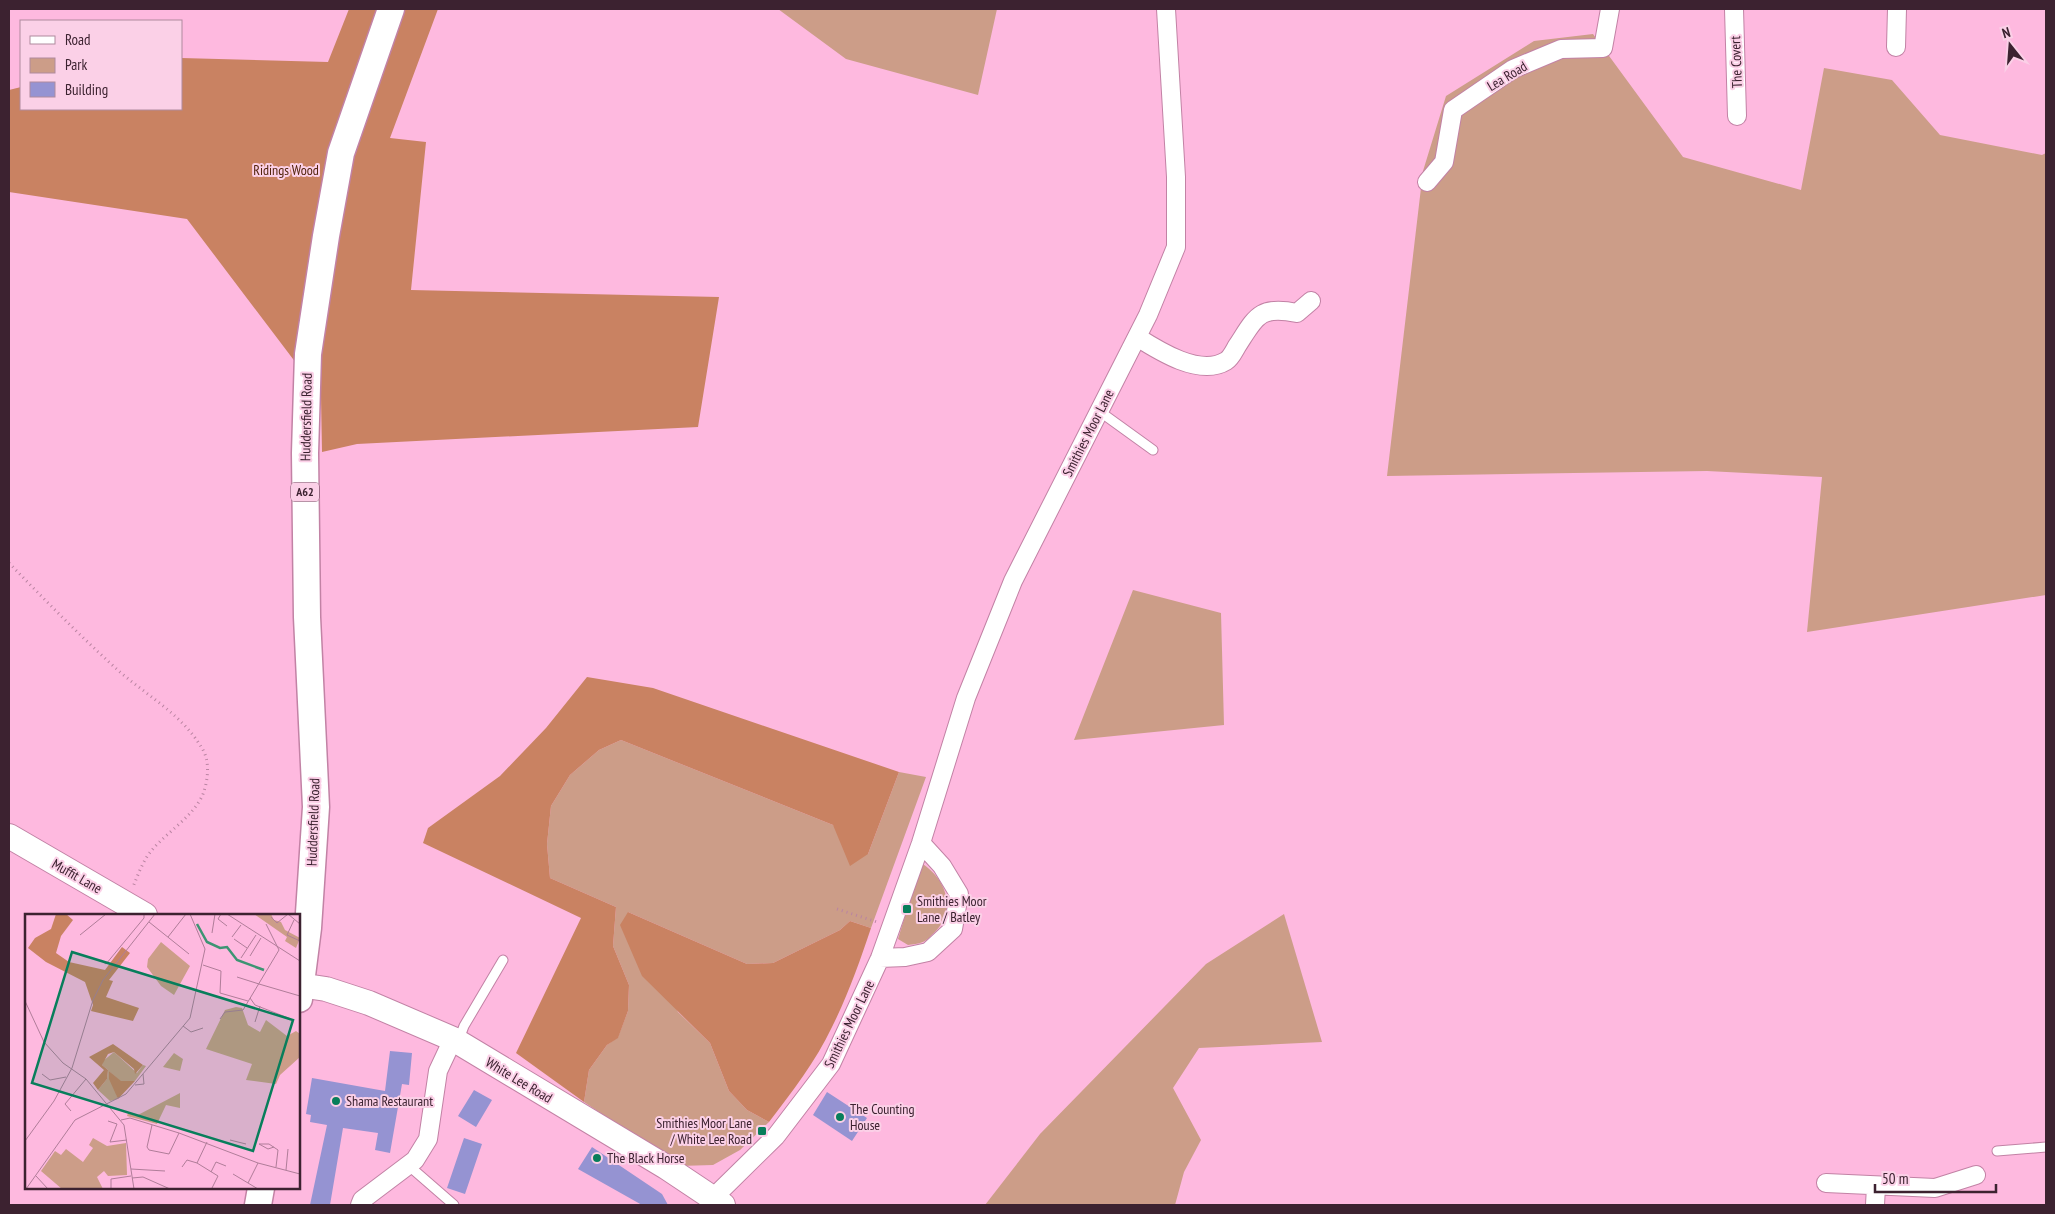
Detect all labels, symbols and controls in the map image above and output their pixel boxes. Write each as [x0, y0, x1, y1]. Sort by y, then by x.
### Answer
legend [20, 20, 182, 110]
north arrow [1985, 20, 2035, 70]
text: N [2000, 23, 2012, 42]
text: Road [65, 30, 91, 49]
street label: The Covert [1726, 35, 1746, 88]
text: Park [65, 55, 87, 74]
street label: Lea Road [1484, 57, 1530, 95]
text: Building [65, 80, 108, 99]
park label: Ridings Wood [253, 161, 319, 179]
street label: Huddersfield Road [296, 373, 316, 461]
street label: Smithies Moor Lane [1058, 386, 1118, 480]
road number: A62 [291, 482, 319, 502]
street label: Huddersfield Road [302, 778, 324, 866]
street label: Muffit Lane [49, 855, 105, 898]
place label: Smithies Moor Lane / Batley [917, 892, 987, 926]
marker: Smithies Moor Lane / Batley [901, 903, 913, 915]
inset map [25, 914, 300, 1189]
street label: Smithies Moor Lane [820, 977, 878, 1071]
street label: White Lee Road [482, 1053, 556, 1107]
place label: Shama Restaurant [346, 1092, 433, 1110]
marker: Shama Restaurant [330, 1095, 342, 1107]
place label: The Counting House [850, 1100, 915, 1134]
marker: The Counting House [834, 1111, 846, 1123]
place label: Smithies Moor Lane / White Lee Road [656, 1114, 752, 1148]
marker: Smithies Moor Lane / White Lee Road [756, 1125, 768, 1137]
place label: The Black Horse [607, 1149, 685, 1167]
marker: The Black Horse [591, 1152, 603, 1164]
scale bar [1875, 1162, 1996, 1194]
text: 50 m [1882, 1169, 1908, 1188]

